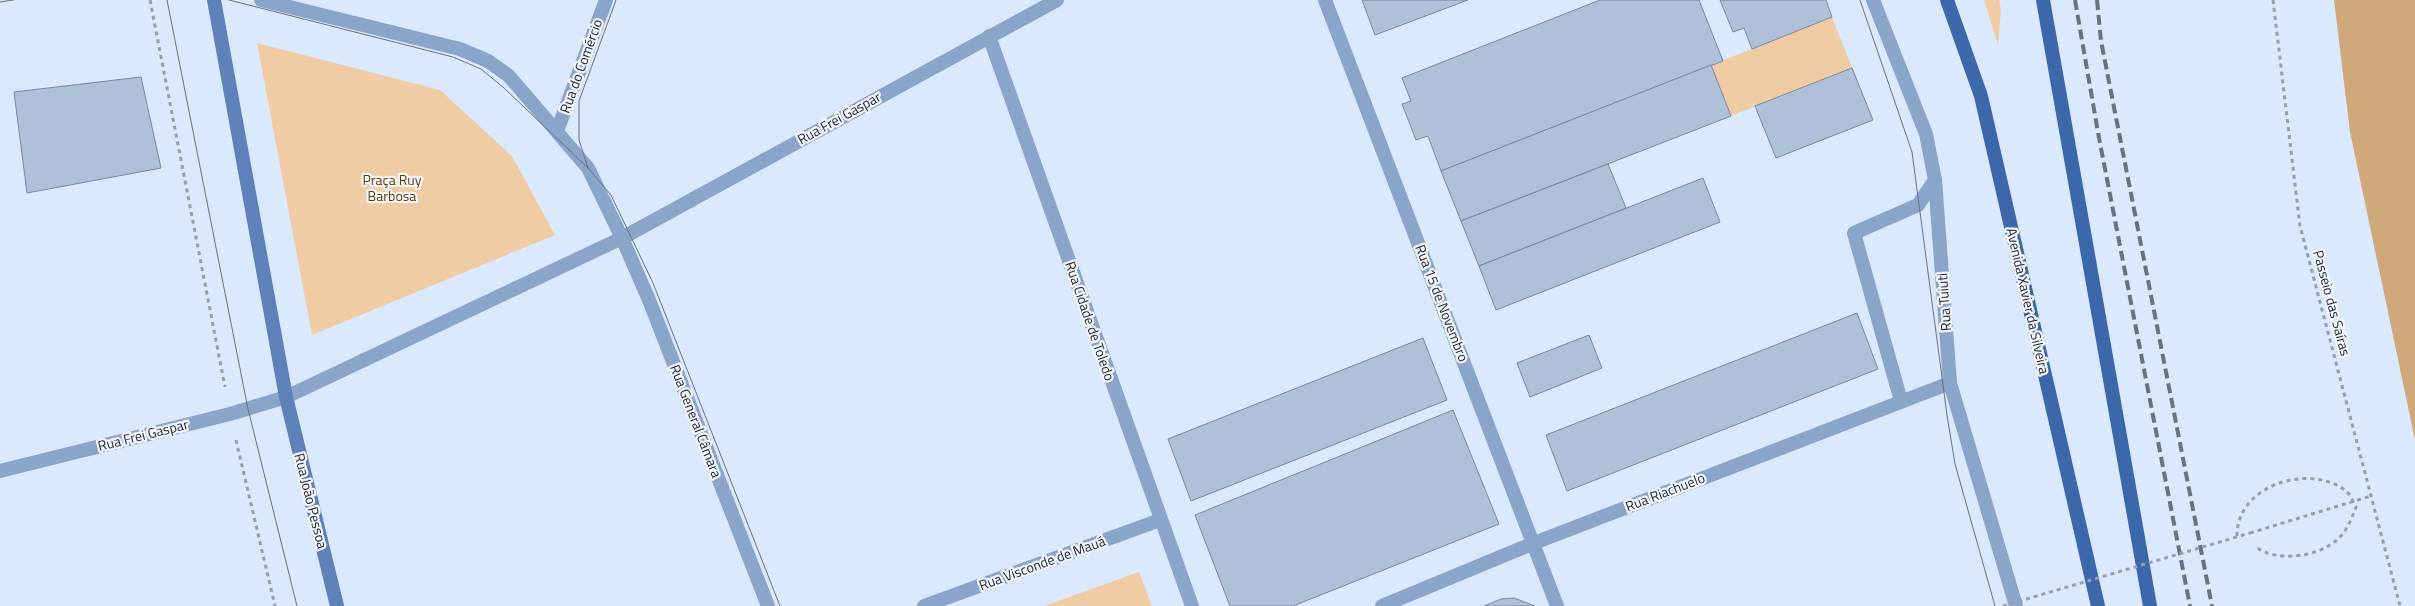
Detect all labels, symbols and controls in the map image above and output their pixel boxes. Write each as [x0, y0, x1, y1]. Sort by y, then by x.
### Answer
street label: Rua do Comércio [554, 16, 607, 116]
street label: Rua Frei Gaspar [793, 86, 884, 149]
park label: Praça Ruy Barbosa [362, 169, 422, 206]
street label: Avenida Xavier da Silveira [2001, 226, 2056, 376]
street label: Rua 15 de Novembro [1410, 241, 1474, 364]
street label: Passeio das Saíras [2308, 248, 2357, 358]
street label: Rua Cidade de Toledo [1060, 258, 1121, 383]
street label: Rua Tuiuti [1931, 272, 1956, 332]
street label: Rua General Câmara [665, 361, 728, 480]
street label: Rua Frei Gaspar [95, 413, 190, 456]
street label: Rua João Pessoa [289, 451, 333, 551]
street label: Rua Riachuelo [1622, 467, 1708, 516]
street label: Rua Visconde de Mauá [976, 530, 1108, 595]

